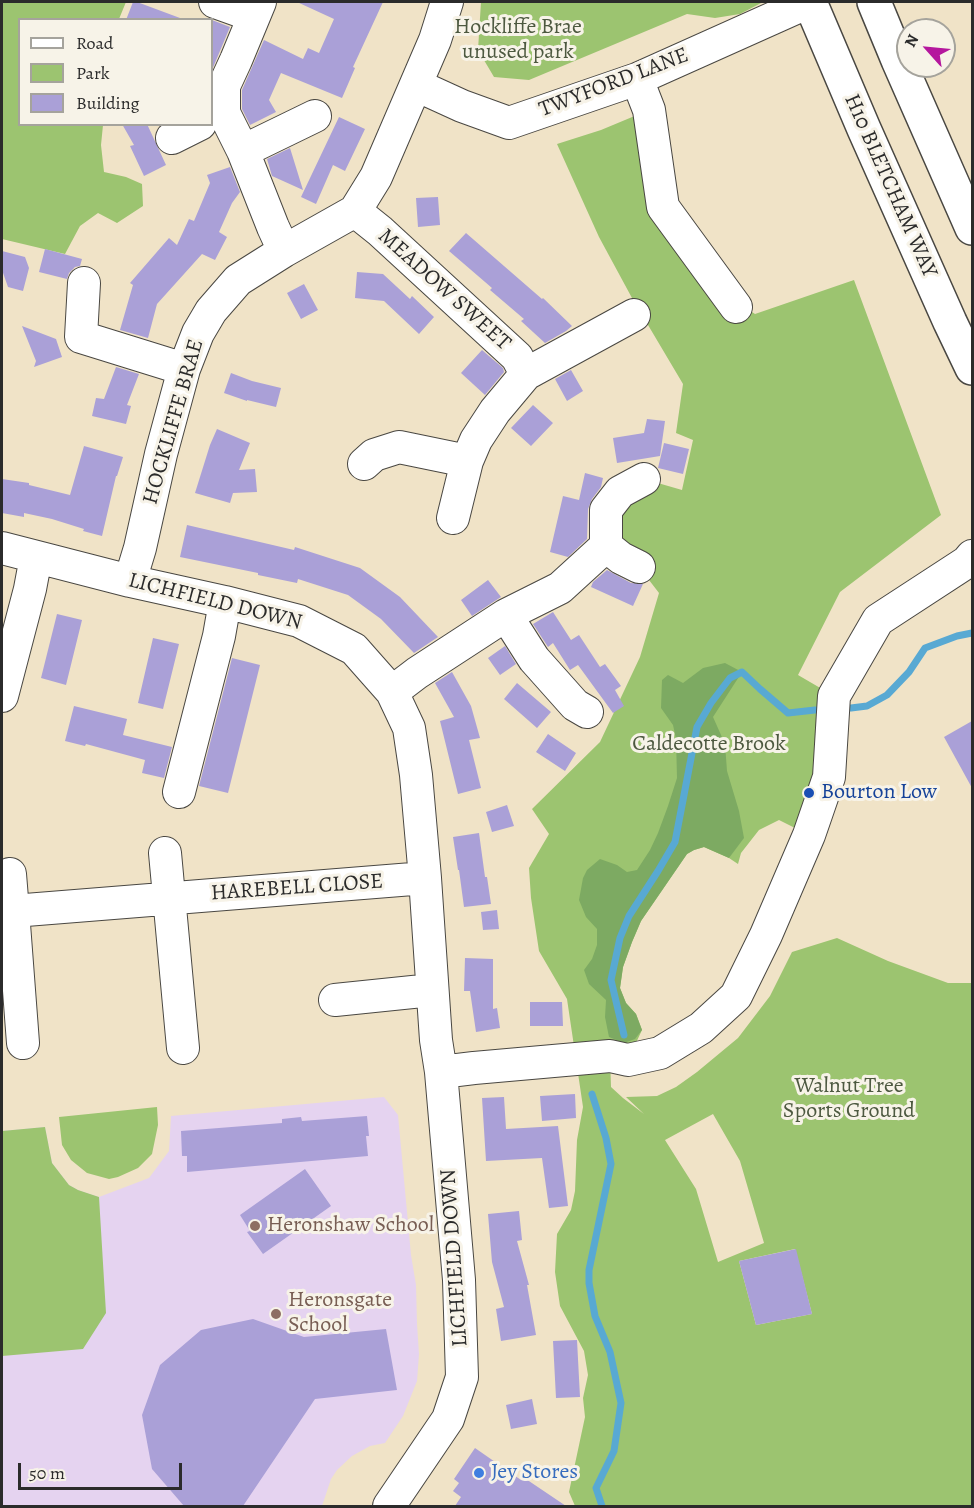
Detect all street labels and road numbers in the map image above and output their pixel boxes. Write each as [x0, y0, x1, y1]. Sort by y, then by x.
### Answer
street label: TWYFORD LANE [536, 42, 692, 124]
street label: H10 BLETCHAM WAY [838, 90, 942, 282]
street label: MEADOW SWEET [372, 223, 516, 357]
street label: HOCKLIFFE BRAE [138, 336, 210, 508]
street label: LICHFIELD DOWN [125, 568, 305, 636]
street label: HAREBELL CLOSE [210, 869, 384, 907]
street label: LICHFIELD DOWN [436, 1168, 474, 1348]

